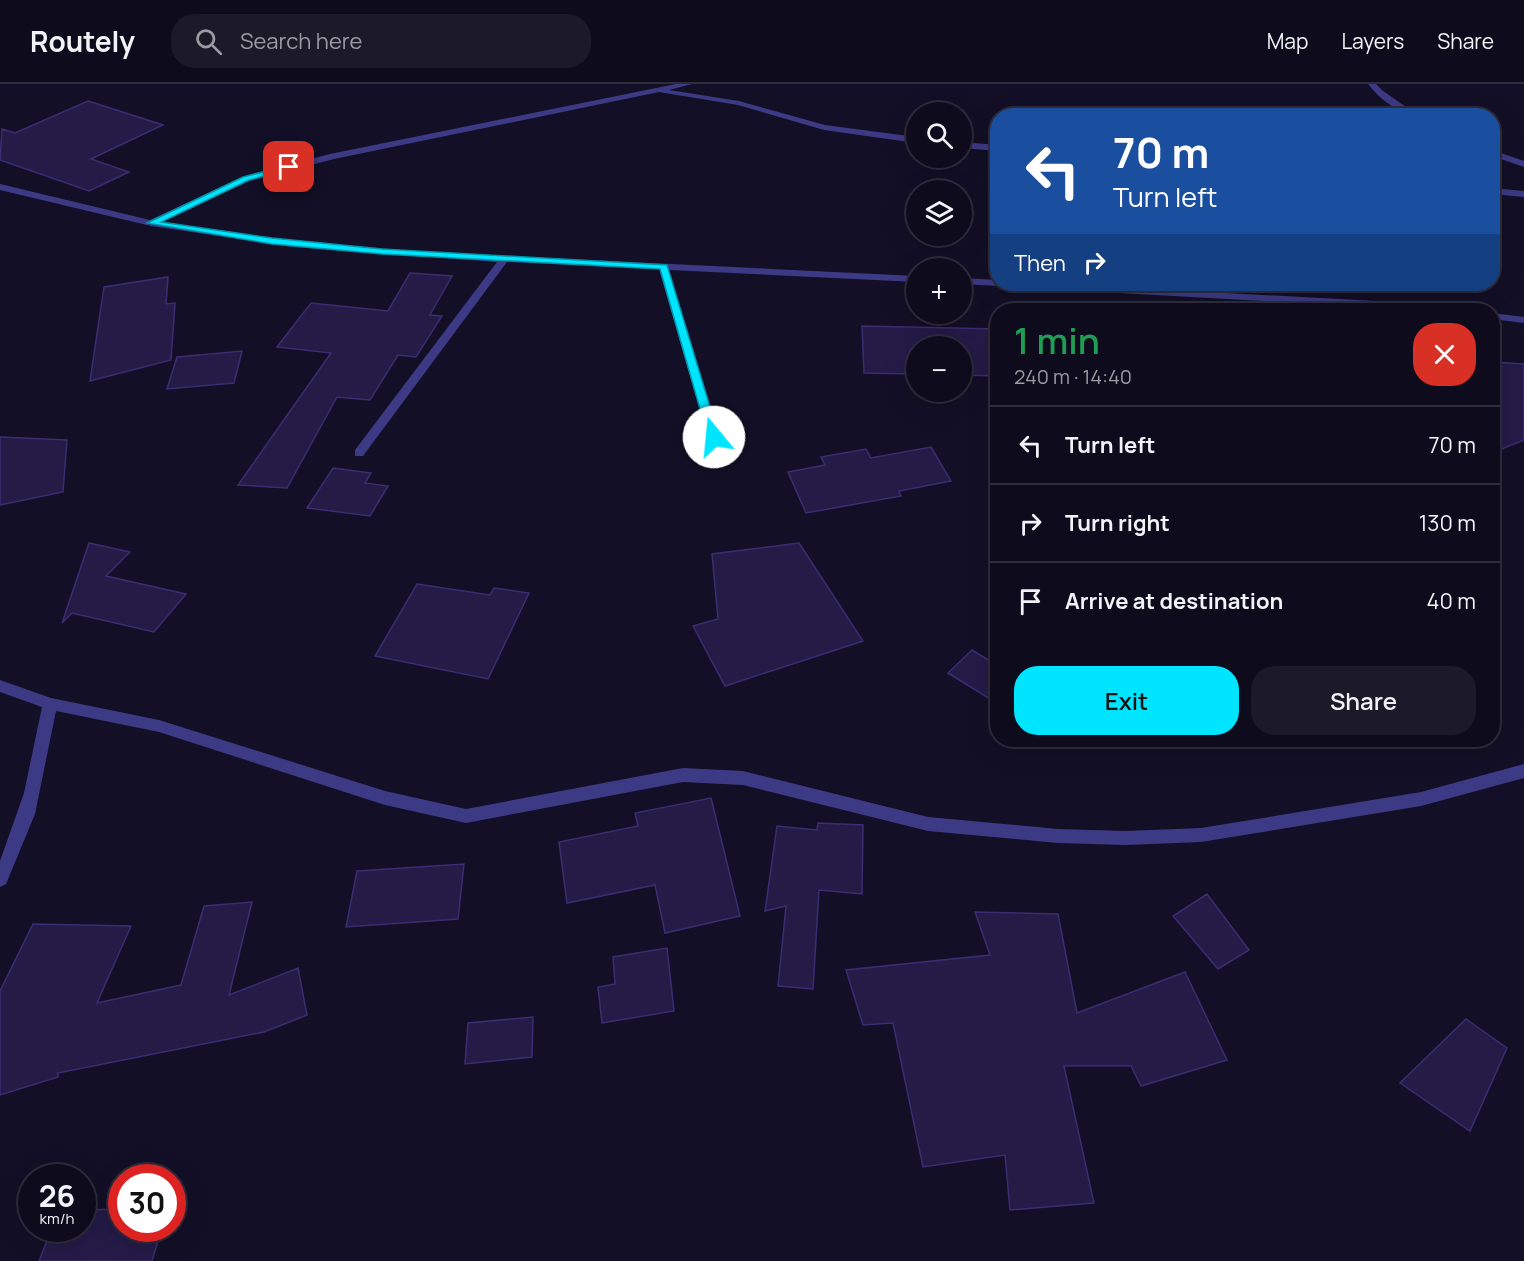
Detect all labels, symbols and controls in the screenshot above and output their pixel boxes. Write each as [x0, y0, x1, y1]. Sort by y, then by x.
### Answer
search box [171, 14, 591, 68]
text: Routely [30, 22, 135, 60]
icon: search [192, 25, 225, 58]
text: Search here [240, 26, 362, 56]
text: Map [1267, 27, 1308, 55]
text: Layers [1341, 27, 1404, 55]
text: Share [1437, 27, 1494, 55]
map controls [906, 102, 972, 402]
button: search [906, 102, 972, 168]
text: 70 m [1113, 123, 1209, 181]
icon: left [1014, 132, 1092, 210]
pin [263, 141, 314, 192]
icon: arrive [272, 150, 305, 183]
text: Turn left [1113, 178, 1217, 215]
button: layers [906, 180, 972, 246]
icon: right [1078, 246, 1111, 279]
text: Then [1014, 248, 1066, 278]
button: + [906, 258, 972, 324]
text: 1 min [1014, 316, 1100, 365]
button: close [1413, 323, 1476, 386]
button: − [906, 336, 972, 402]
text: 240 m · 14:40 [1014, 363, 1132, 390]
position arrow [682, 405, 746, 469]
icon: left [1014, 429, 1047, 462]
text: Turn left [1065, 430, 1155, 460]
text: 70 m [1428, 430, 1476, 460]
icon: right [1014, 507, 1047, 540]
text: Turn right [1065, 508, 1170, 538]
text: 130 m [1419, 508, 1476, 538]
icon: arrive [1014, 585, 1047, 618]
text: Arrive at destination [1065, 586, 1283, 616]
text: 40 m [1427, 586, 1476, 616]
button: Exit [1014, 666, 1239, 735]
button: Share [1251, 666, 1476, 735]
speed limit sign: 30 [108, 1164, 186, 1242]
text: 26 [39, 1175, 75, 1216]
text: km/h [40, 1208, 74, 1229]

